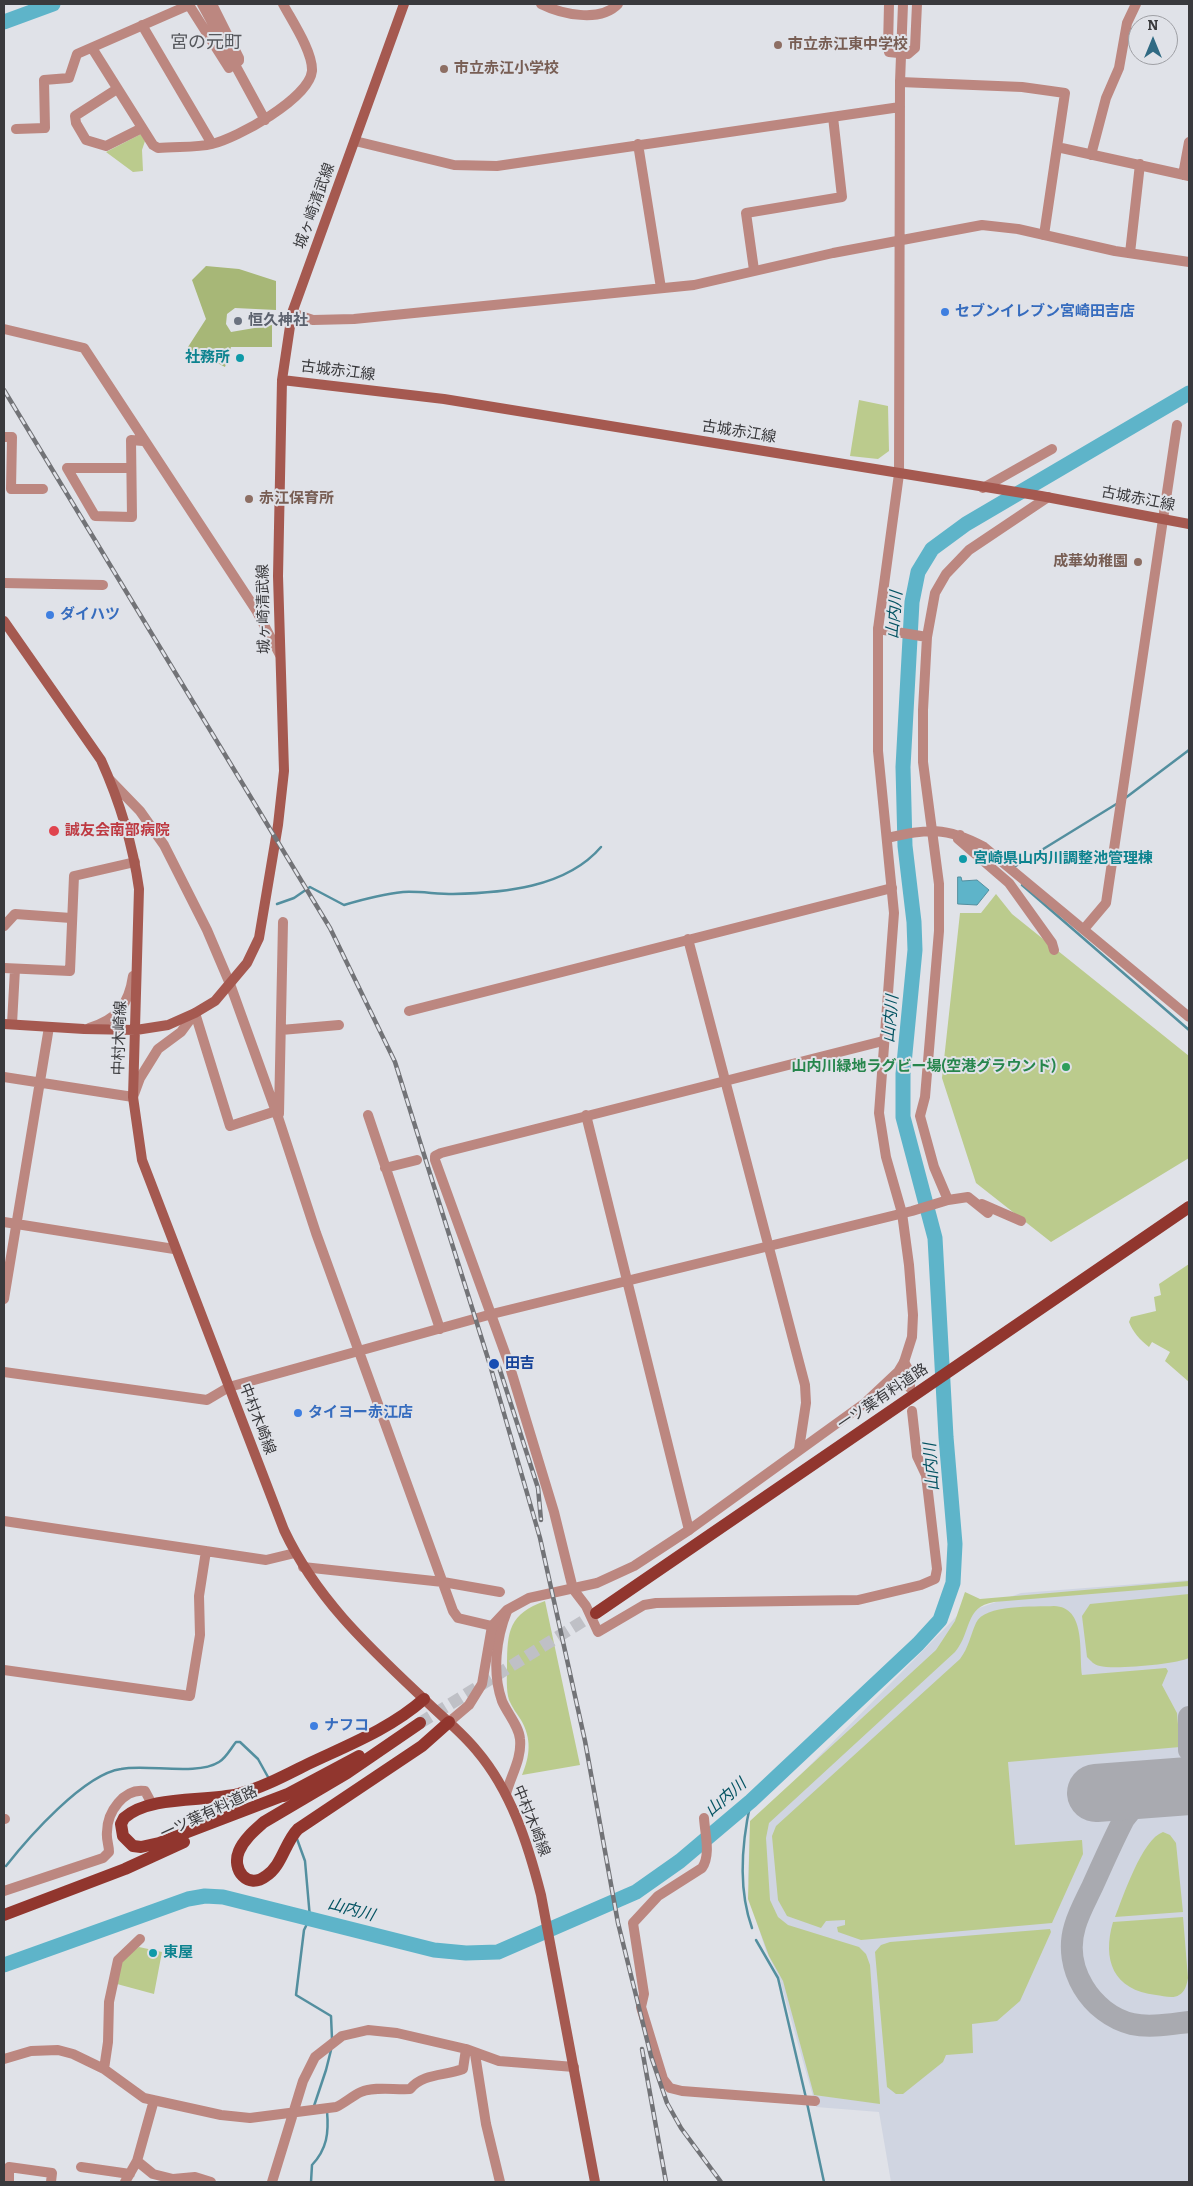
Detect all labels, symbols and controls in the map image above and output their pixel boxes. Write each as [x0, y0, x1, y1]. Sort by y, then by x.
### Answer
north arrow [1128, 15, 1178, 65]
text: N [1148, 17, 1158, 34]
district label: 宮の元町 [170, 32, 242, 54]
place label: 市立赤江東中学校 [788, 36, 908, 54]
marker: 市立赤江東中学校 [772, 39, 784, 51]
place label: 市立赤江小学校 [454, 60, 559, 78]
marker: 市立赤江小学校 [438, 63, 450, 75]
street label: 城ヶ崎清武線 [291, 161, 339, 251]
place label: セブンイレブン宮崎田吉店 [955, 303, 1135, 321]
marker: セブンイレブン宮崎田吉店 [939, 306, 951, 318]
place label: 恒久神社 [248, 312, 308, 330]
marker: 恒久神社 [232, 315, 244, 327]
place label: 社務所 [185, 349, 230, 367]
marker: 社務所 [234, 352, 246, 364]
street label: 古城赤江線 [300, 357, 376, 385]
street label: 古城赤江線 [701, 417, 777, 447]
street label: 古城赤江線 [1099, 483, 1177, 515]
place label: 赤江保育所 [259, 490, 334, 508]
marker: 赤江保育所 [243, 493, 255, 505]
place label: 成華幼稚園 [1053, 553, 1128, 571]
marker: 成華幼稚園 [1132, 556, 1144, 568]
street label: 城ヶ崎清武線 [254, 564, 274, 654]
water label: 山内川 [883, 590, 907, 640]
place label: ダイハツ [60, 606, 120, 624]
marker: ダイハツ [44, 609, 56, 621]
place label: 誠友会南部病院 [65, 822, 170, 840]
marker: 誠友会南部病院 [47, 824, 61, 838]
place label: 宮崎県山内川調整池管理棟 [973, 850, 1153, 868]
marker: 宮崎県山内川調整池管理棟 [957, 853, 969, 865]
water label: 山内川 [879, 994, 903, 1044]
street label: 中村木崎線 [110, 1000, 130, 1076]
place label: 山内川緑地ラグビー場(空港グラウンド) [792, 1058, 1056, 1076]
marker: 山内川緑地ラグビー場(空港グラウンド) [1060, 1061, 1072, 1073]
place label: 田吉 [505, 1355, 535, 1373]
marker: 田吉 [487, 1357, 501, 1371]
street label: 一ツ葉有料道路 [834, 1360, 932, 1434]
street label: 中村木崎線 [235, 1381, 279, 1457]
place label: タイヨー赤江店 [308, 1404, 413, 1422]
marker: タイヨー赤江店 [292, 1407, 304, 1419]
water label: 山内川 [921, 1442, 943, 1492]
place label: ナフコ [324, 1717, 369, 1735]
marker: ナフコ [308, 1720, 320, 1732]
water label: 山内川 [702, 1775, 750, 1821]
street label: 一ツ葉有料道路 [158, 1783, 260, 1843]
street label: 中村木崎線 [509, 1783, 553, 1859]
water label: 山内川 [325, 1895, 377, 1925]
place label: 東屋 [163, 1944, 193, 1962]
marker: 東屋 [147, 1947, 159, 1959]

